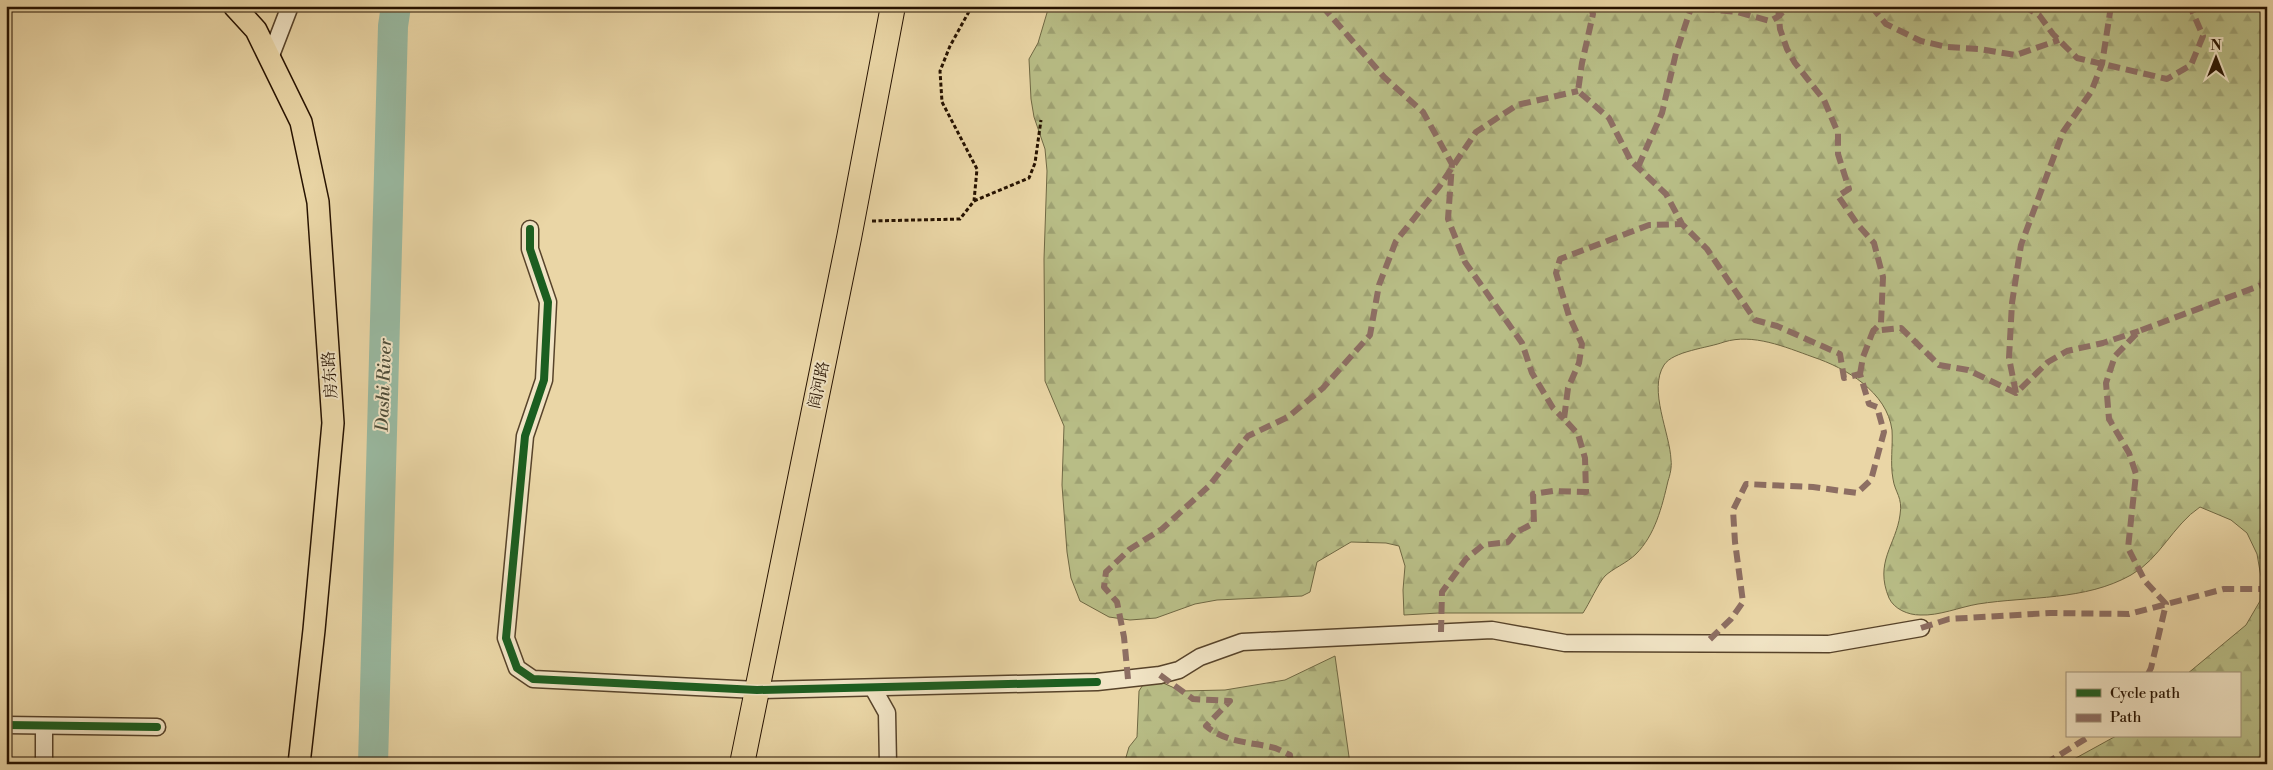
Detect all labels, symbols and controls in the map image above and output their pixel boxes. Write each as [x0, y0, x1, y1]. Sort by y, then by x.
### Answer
north arrow [2190, 32, 2240, 82]
text: N [2210, 37, 2222, 55]
water label: Dashi River [371, 338, 397, 433]
street label: 房东路 [318, 350, 342, 400]
street label: 阎河路 [804, 359, 834, 411]
legend [2066, 672, 2240, 738]
text: Cycle path [2110, 684, 2180, 703]
text: Path [2110, 708, 2142, 727]

